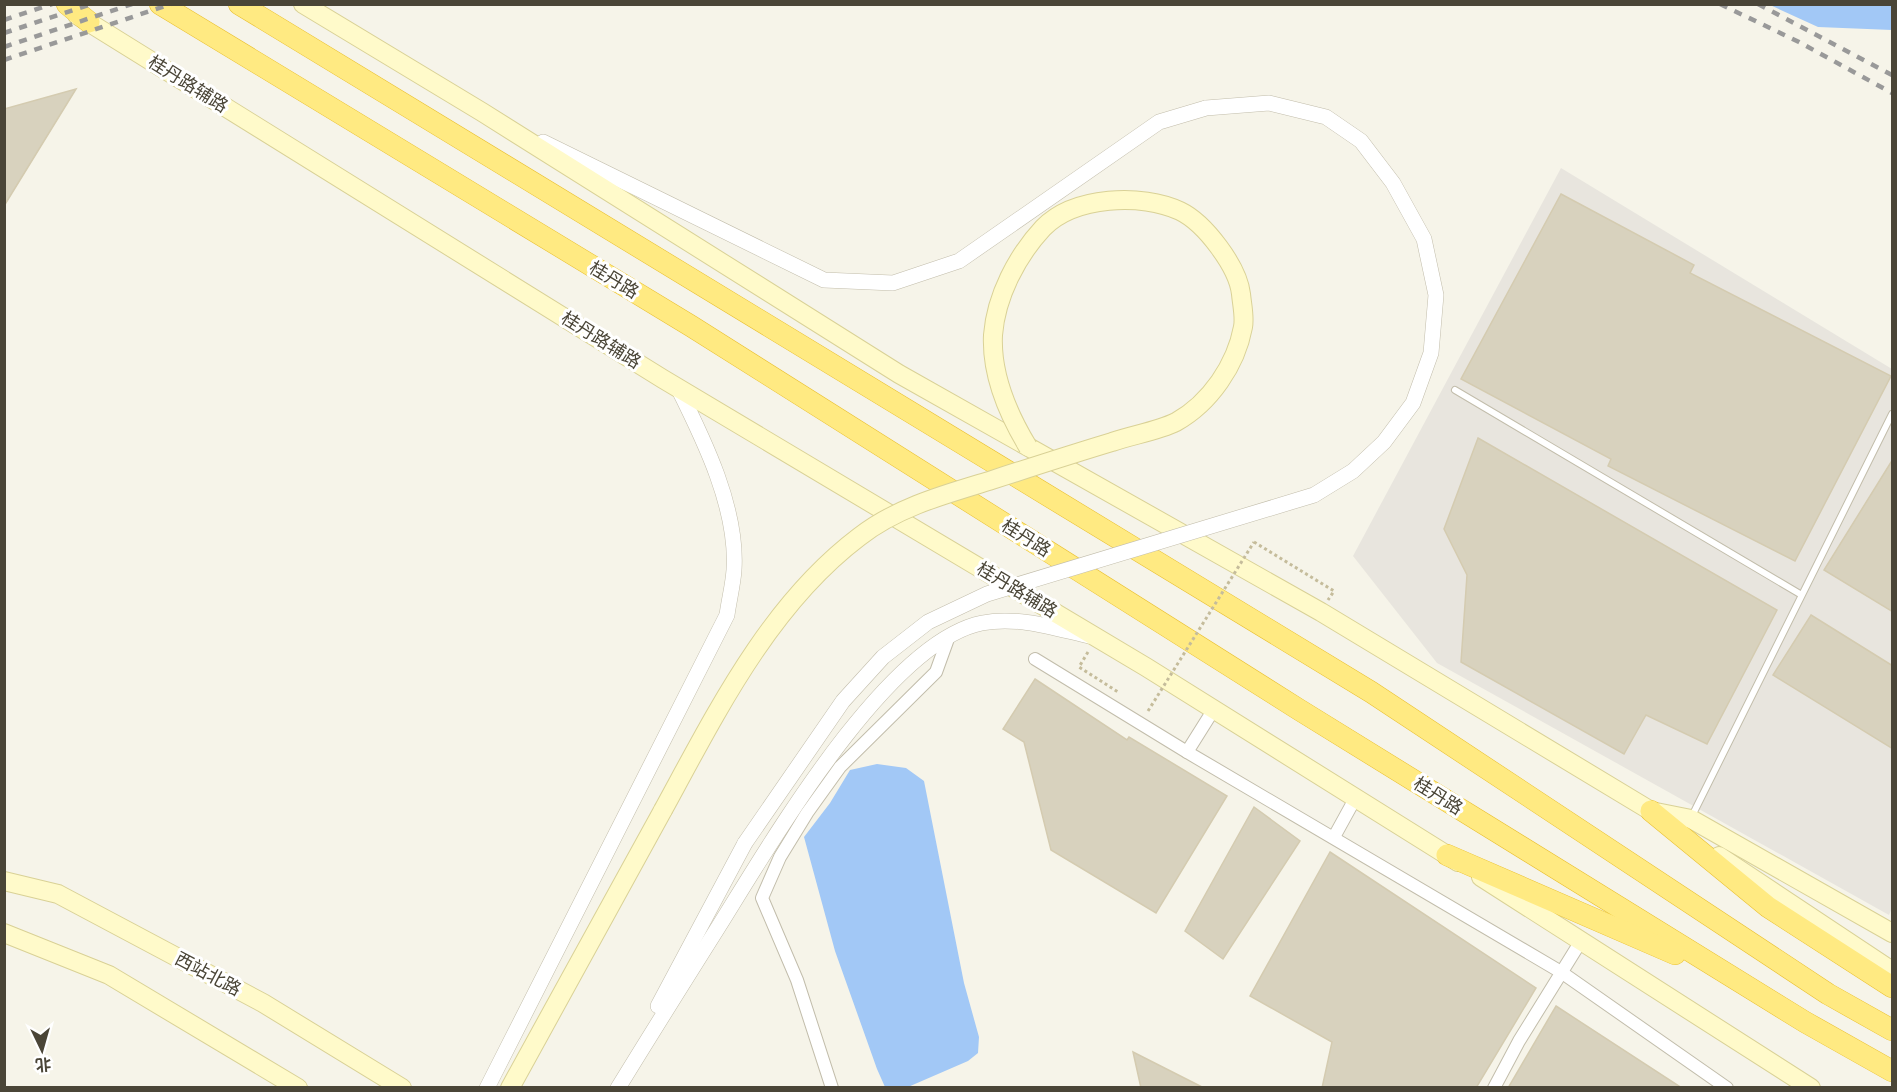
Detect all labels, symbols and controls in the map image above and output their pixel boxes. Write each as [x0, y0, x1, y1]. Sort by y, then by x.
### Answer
street label: 桂丹路辅路 [143, 52, 231, 119]
street label: 桂丹路 [584, 258, 642, 305]
street label: 桂丹路辅路 [556, 308, 644, 375]
street label: 桂丹路 [996, 515, 1054, 563]
street label: 桂丹路辅路 [972, 558, 1061, 624]
street label: 桂丹路 [1408, 773, 1466, 821]
street label: 西站北路 [170, 948, 244, 1002]
north arrow [12, 1020, 72, 1080]
text: 北 [34, 1052, 52, 1074]

